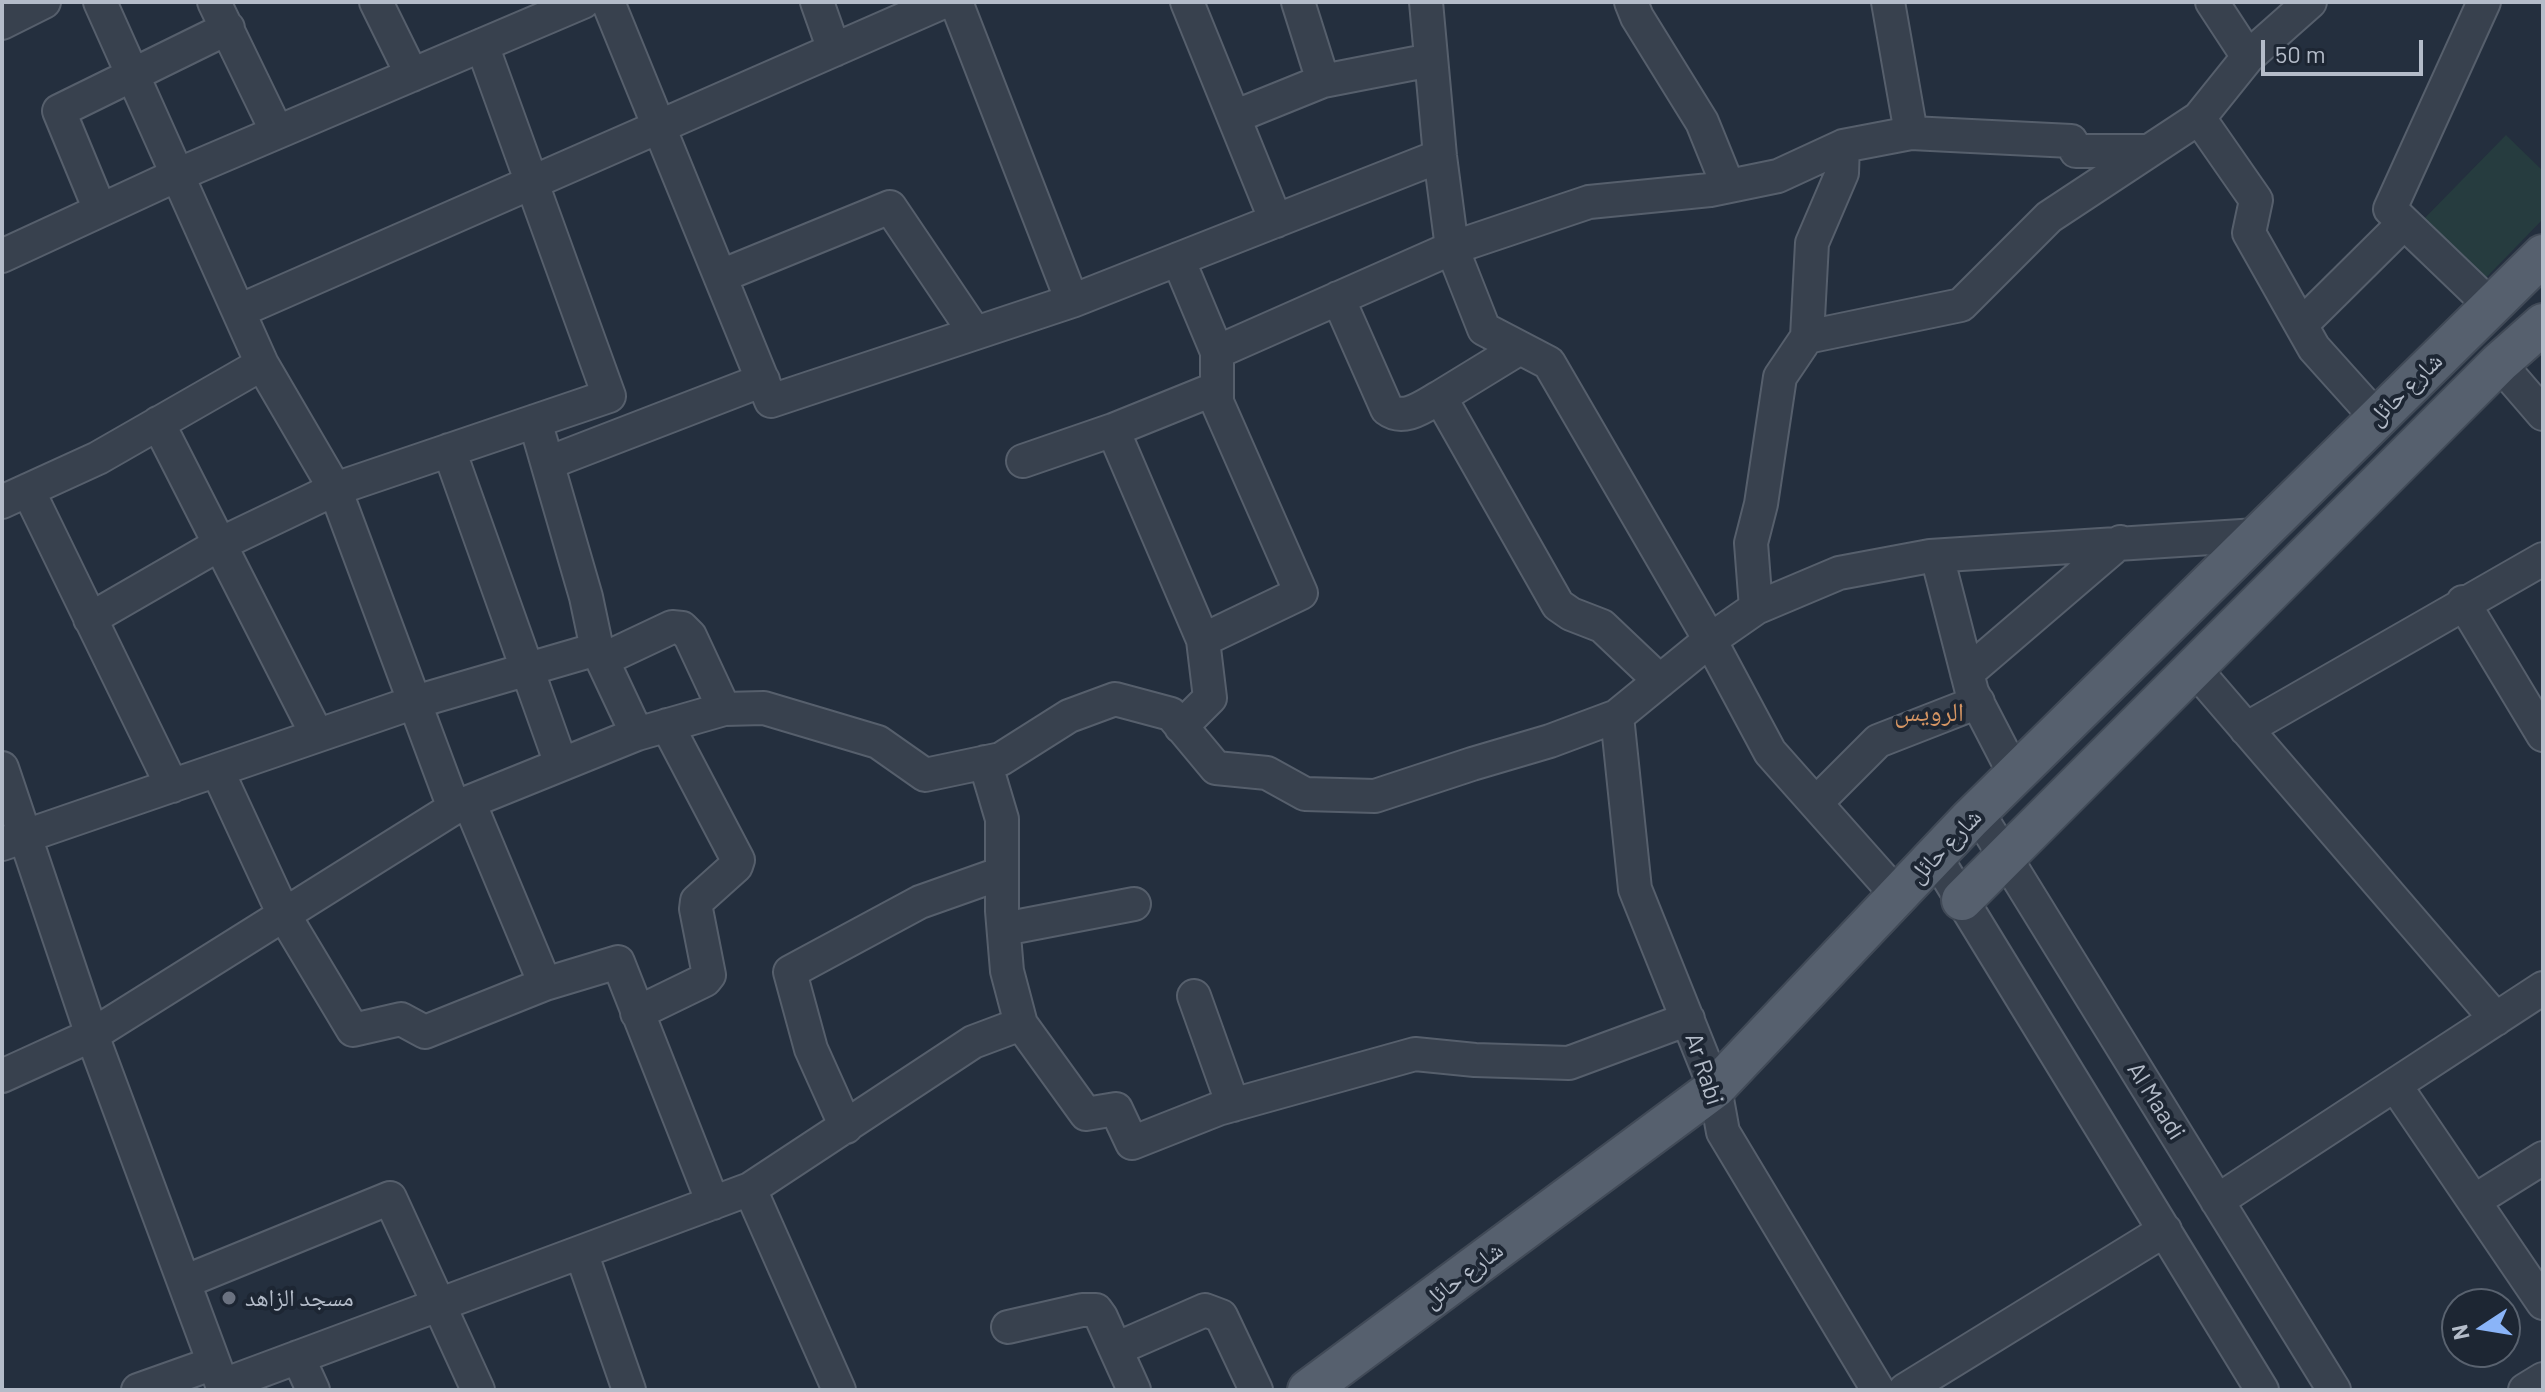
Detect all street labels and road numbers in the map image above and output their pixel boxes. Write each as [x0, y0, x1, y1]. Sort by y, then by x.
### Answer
street label: شارع حائل [2362, 346, 2448, 432]
street label: شارع حائل [1902, 803, 1988, 889]
street label: Ar Rabi [1679, 1029, 1729, 1109]
street label: Al Maadi [2121, 1057, 2191, 1145]
street label: شارع حائل [1417, 1236, 1509, 1314]

